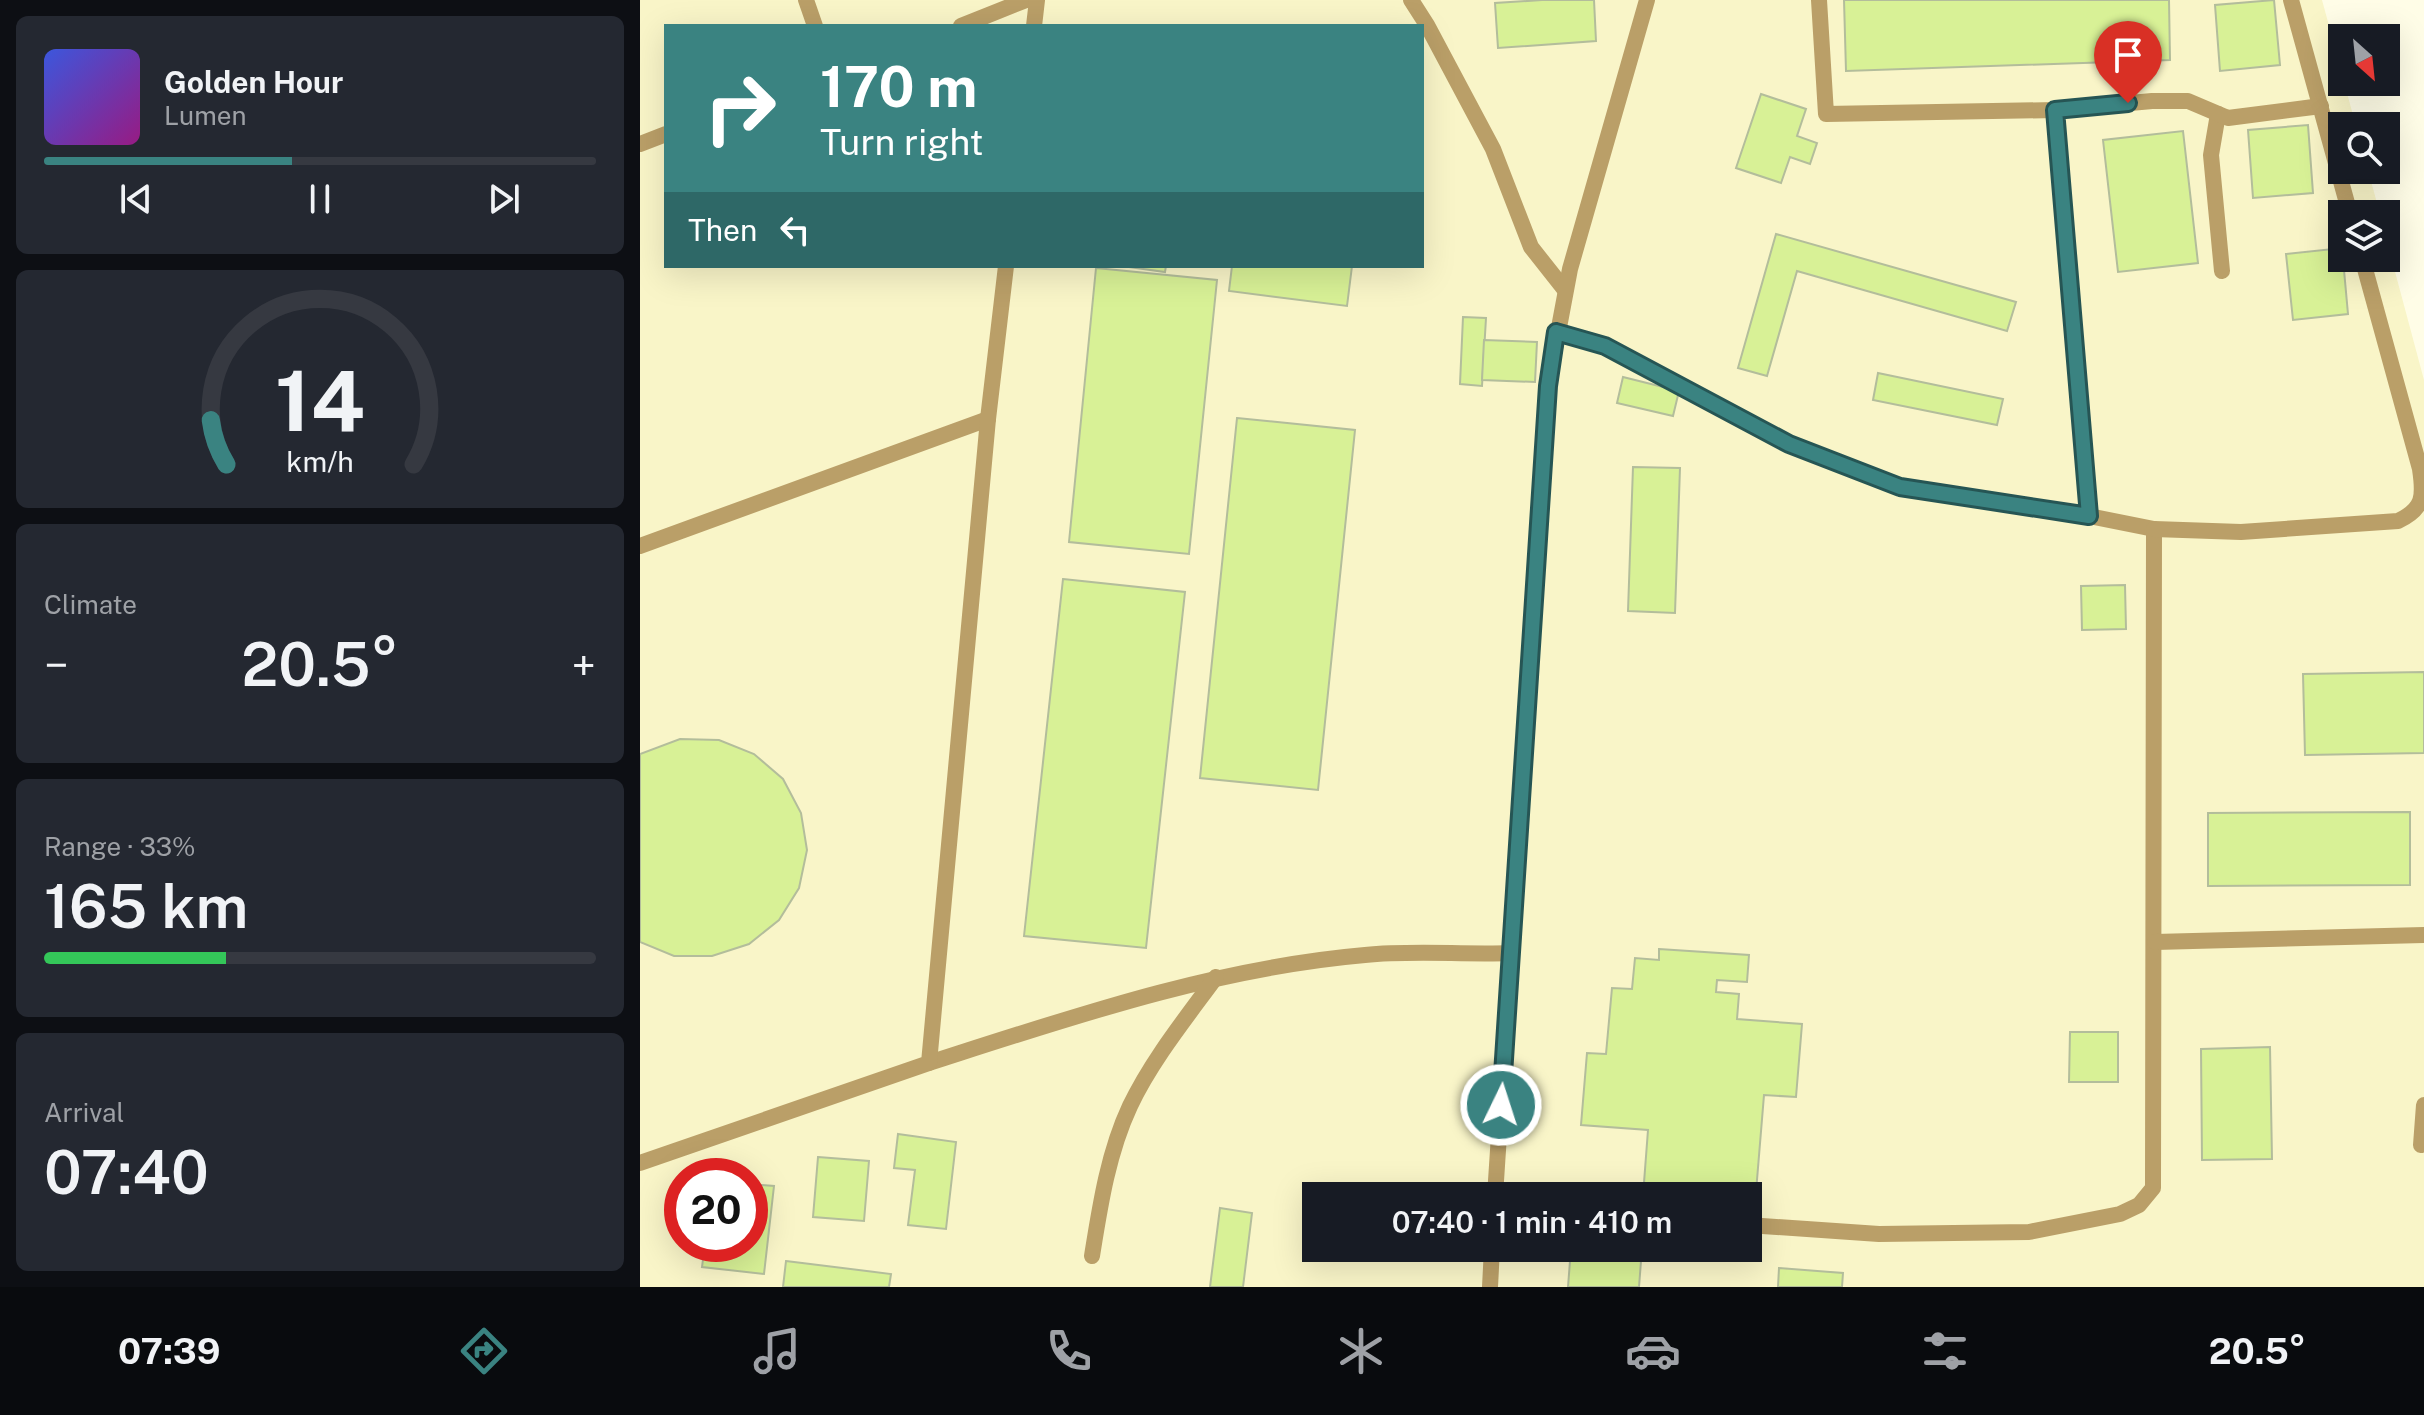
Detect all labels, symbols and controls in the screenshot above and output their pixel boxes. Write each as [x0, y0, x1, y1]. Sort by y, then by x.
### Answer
pin [2094, 21, 2162, 103]
north arrow [2328, 24, 2400, 96]
map controls [2328, 24, 2400, 272]
icon: arrive [2106, 33, 2150, 77]
text: 170 m [820, 54, 977, 120]
icon: right [688, 56, 792, 160]
text: Golden Hour [164, 64, 343, 100]
text: Lumen [164, 100, 247, 131]
button: search [2328, 112, 2400, 184]
text: Turn right [820, 121, 983, 163]
icon: previous [114, 177, 158, 221]
icon: pause [298, 177, 342, 221]
icon: next [482, 177, 526, 221]
button: layers [2328, 200, 2400, 272]
icon: left [773, 208, 817, 252]
text: Then [688, 212, 757, 248]
text: 14 [275, 352, 365, 450]
text: km/h [286, 445, 354, 478]
text: Climate [44, 589, 137, 620]
text: 20.5° [241, 629, 399, 700]
text: − [44, 639, 68, 691]
text: + [572, 639, 596, 691]
text: Range · 33% [44, 831, 196, 862]
text: 165 km [44, 871, 248, 942]
position arrow [1459, 1063, 1543, 1147]
text: Arrival [44, 1097, 124, 1128]
text: 07:40 [44, 1137, 209, 1208]
speed limit sign: 20 [664, 1158, 768, 1262]
text: 07:40 · 1 min · 410 m [1392, 1204, 1672, 1240]
icon: directions [456, 1323, 512, 1379]
icon: music [749, 1323, 805, 1379]
icon: phone [1041, 1323, 1097, 1379]
icon: climate [1333, 1323, 1389, 1379]
icon: car [1625, 1323, 1681, 1379]
icon: filters [1917, 1323, 1973, 1379]
text: 07:39 [118, 1330, 220, 1372]
text: 20.5° [2209, 1330, 2306, 1372]

